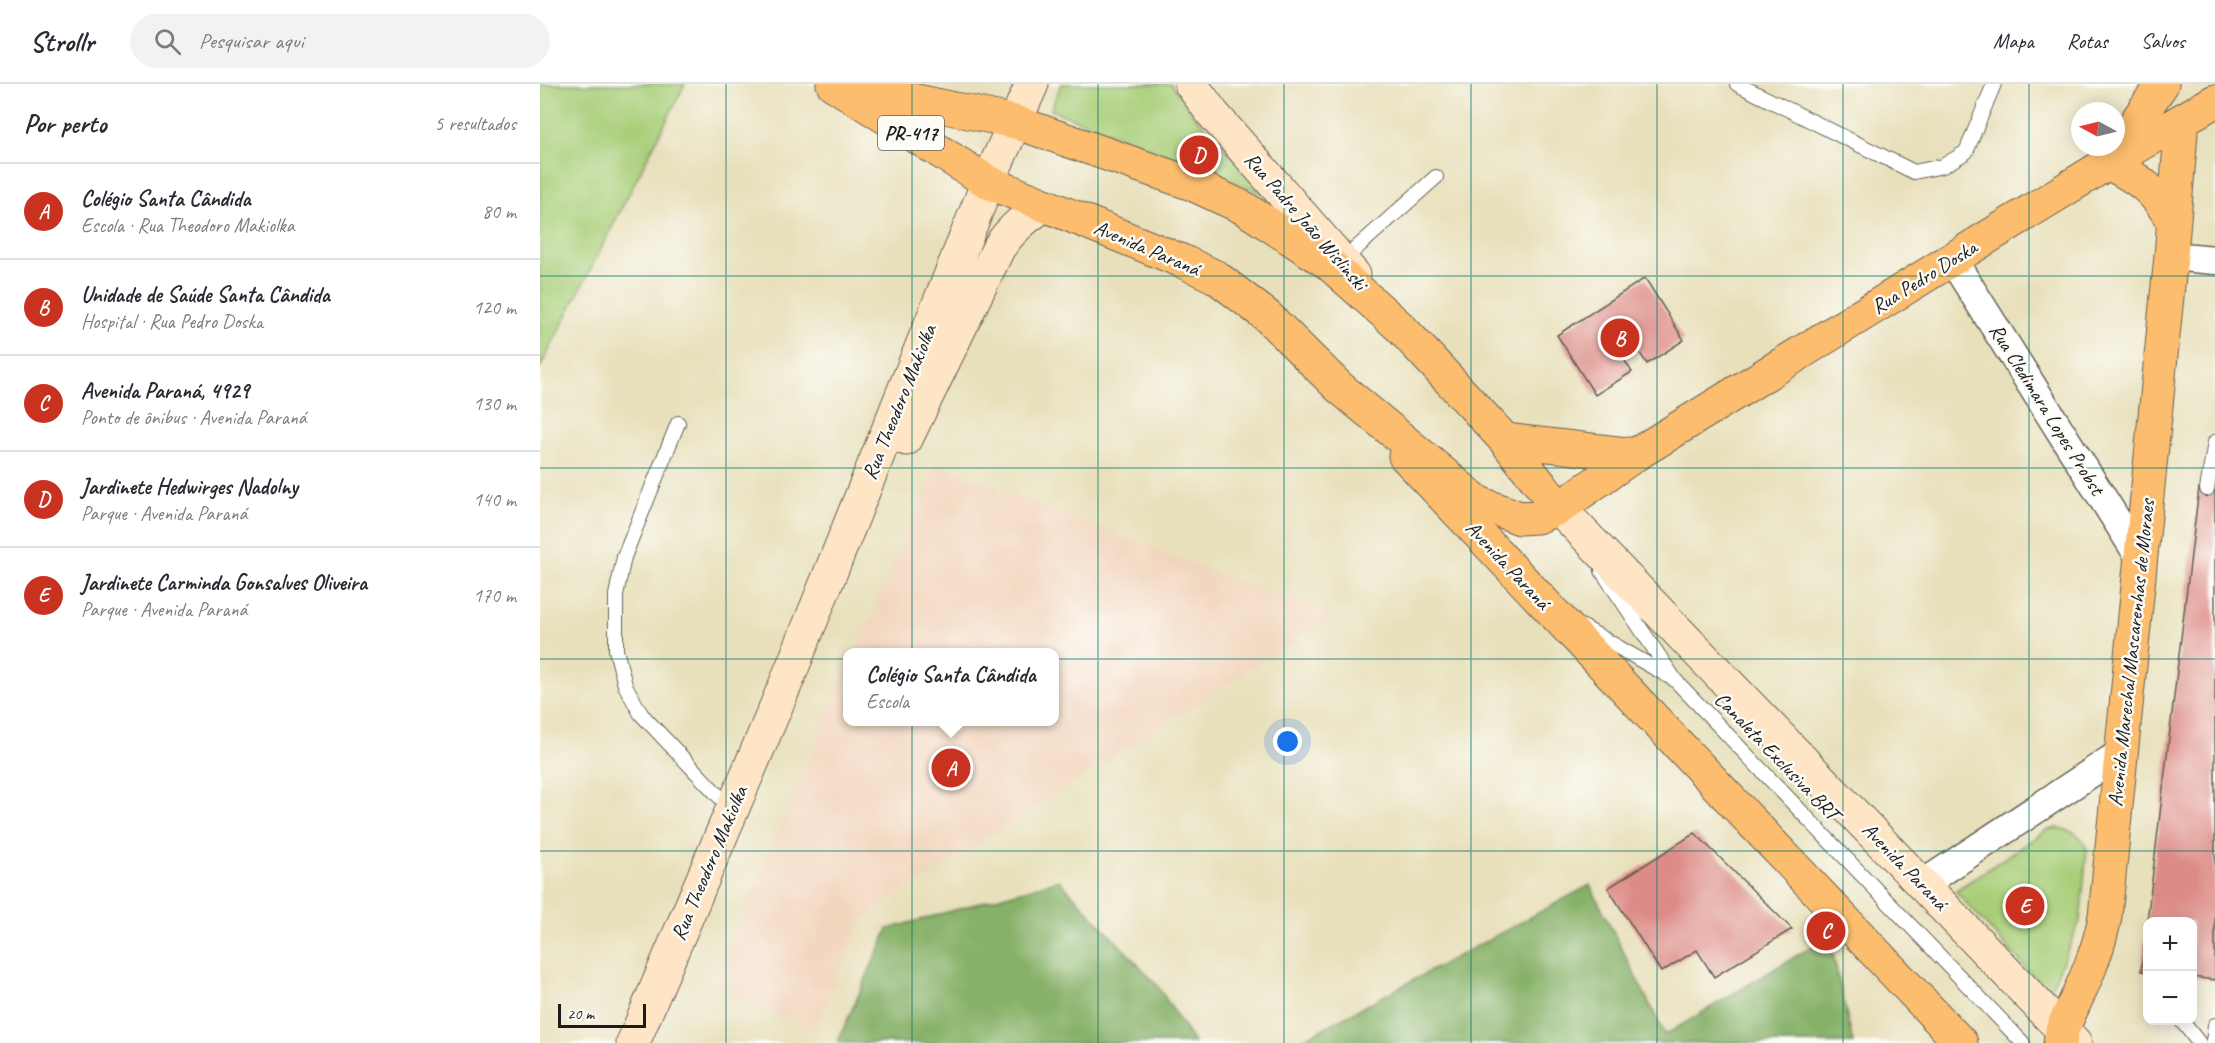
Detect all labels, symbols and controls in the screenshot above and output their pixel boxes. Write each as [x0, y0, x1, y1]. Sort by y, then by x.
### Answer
search box [130, 14, 550, 68]
text: Strollr [30, 24, 94, 59]
icon: search [151, 25, 184, 58]
text: Pesquisar aqui [199, 27, 304, 55]
text: Mapa [1993, 28, 2034, 54]
text: Rotas [2067, 28, 2108, 54]
text: Salvos [2141, 28, 2185, 54]
north arrow [2071, 102, 2125, 156]
text: Por perto [24, 107, 106, 140]
text: 5 resultados [434, 111, 516, 136]
road number: PR-417 [878, 116, 944, 150]
pin: D [1180, 132, 1218, 178]
street label: Rua Padre João Wislinski [1239, 147, 1375, 298]
text: Colégio Santa Cândida [81, 185, 251, 213]
text: A [38, 199, 49, 224]
text: 80 m [482, 199, 516, 224]
text: Escola · Rua Theodoro Makiolka [81, 213, 294, 238]
street label: Avenida Paraná [1090, 214, 1205, 283]
street label: Rua Pedro Doska [1866, 233, 1984, 320]
text: Unidade de Saúde Santa Cândida [81, 281, 330, 309]
text: B [38, 295, 49, 320]
text: 120 m [473, 295, 516, 320]
text: Hospital · Rua Pedro Doska [81, 309, 263, 334]
pin: B [1600, 316, 1640, 360]
street label: Rua Theodoro Makiolka [856, 319, 943, 483]
street label: Rua Cledimara Lopes Probst [1984, 319, 2111, 501]
text: Avenida Paraná, 4929 [81, 377, 249, 405]
text: C [39, 391, 48, 416]
text: 130 m [473, 391, 516, 416]
text: Ponto de ônibus · Avenida Paraná [81, 405, 306, 430]
text: Jardinete Hedwirges Nadolny [81, 473, 298, 501]
text: D [38, 487, 49, 512]
text: 140 m [473, 487, 516, 512]
street label: Avenida Marechal Mascarenhas de Moraes [2102, 497, 2160, 808]
text: Parque · Avenida Paraná [81, 501, 247, 526]
street label: Avenida Paraná [1460, 515, 1557, 616]
text: Jardinete Carminda Gonsalves Oliveira [81, 569, 367, 597]
text: E [38, 583, 49, 608]
text: 170 m [473, 583, 516, 608]
text: Parque · Avenida Paraná [81, 597, 247, 622]
popup [843, 648, 1059, 726]
text: Colégio Santa Cândida [866, 661, 1036, 689]
street label: Canaleta Exclusiva BRT [1709, 686, 1849, 830]
text: Escola [866, 689, 909, 714]
your location [1273, 727, 1302, 756]
pin: A [932, 746, 970, 790]
street label: Rua Theodoro Makiolka [665, 780, 754, 944]
street label: Avenida Paraná [1857, 817, 1955, 917]
pin: E [2006, 884, 2044, 928]
pin: C [1806, 908, 1846, 954]
map controls [2143, 917, 2197, 1025]
button: + [2143, 917, 2197, 971]
button: − [2143, 971, 2197, 1025]
scale bar [558, 1001, 646, 1028]
text: 20 m [567, 1004, 594, 1024]

